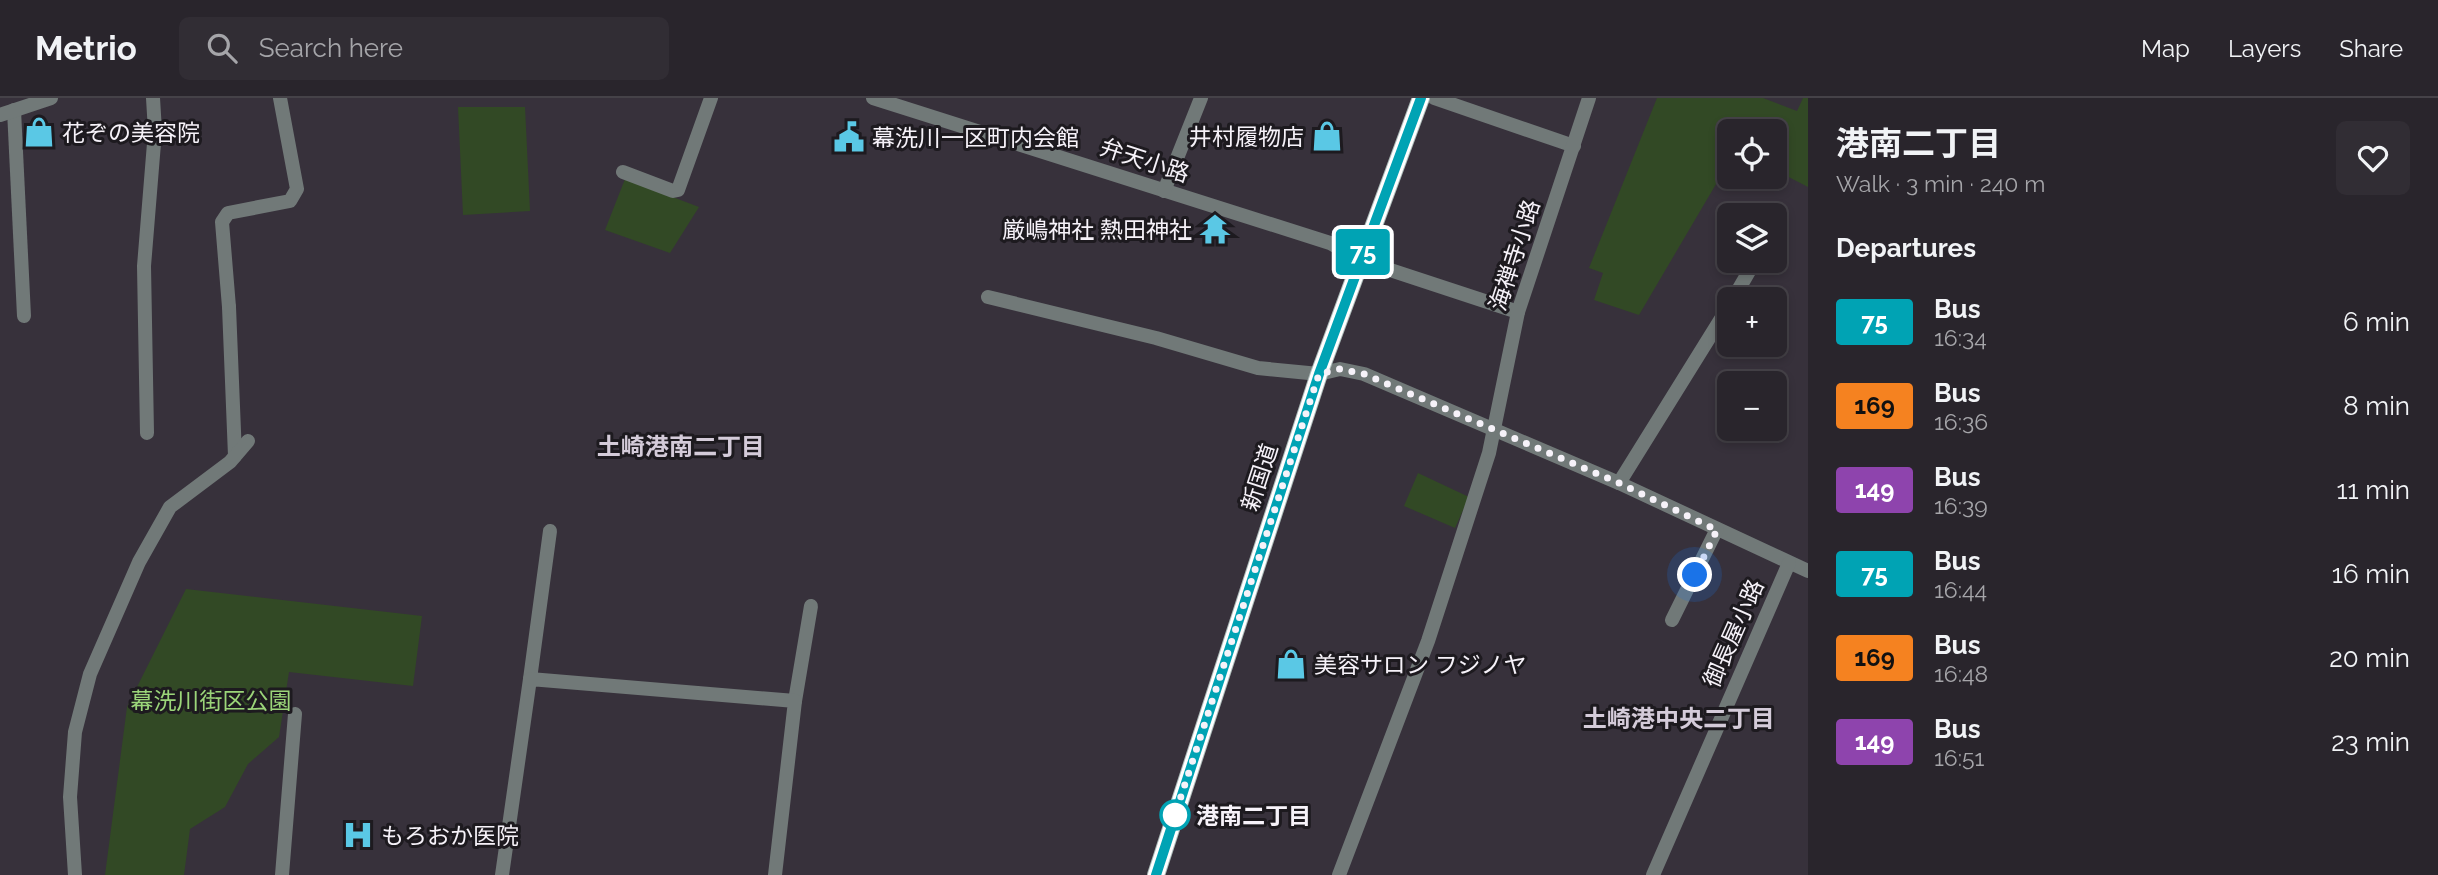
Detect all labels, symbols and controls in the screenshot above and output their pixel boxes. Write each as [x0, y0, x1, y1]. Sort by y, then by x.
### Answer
search box [179, 17, 669, 80]
text: Metrio [35, 29, 137, 68]
icon: search [203, 29, 241, 67]
text: Search here [259, 33, 403, 63]
text: Map [2141, 34, 2190, 63]
text: Layers [2228, 34, 2301, 63]
text: Share [2339, 34, 2403, 63]
shop icon: 花ぞの美容院 [22, 115, 56, 149]
place label: 花ぞの美容院 [62, 119, 200, 146]
shop icon: 井村履物店 [1310, 119, 1344, 153]
map controls [1717, 119, 1787, 441]
button: locate [1717, 119, 1787, 189]
public building icon: 幕洗川一区町内会館 [832, 120, 866, 154]
button: heart [2336, 121, 2410, 195]
place label: 井村履物店 [1189, 123, 1304, 150]
place label: 幕洗川一区町内会館 [872, 124, 1079, 151]
text: 港南二丁目 [1836, 124, 2001, 163]
street label: 弁天小路 [1097, 133, 1193, 187]
text: Walk · 3 min · 240 m [1836, 170, 2045, 197]
street label: 海禅寺小路 [1483, 196, 1545, 314]
button: layers [1717, 203, 1787, 273]
temple icon: 厳嶋神社 熱田神社 [1198, 212, 1232, 246]
place label: 厳嶋神社 熱田神社 [1002, 216, 1192, 243]
line badge: 75 [1332, 229, 1394, 275]
text: Departures [1836, 233, 1976, 263]
text: 75 [1350, 237, 1376, 266]
button: + [1717, 287, 1787, 357]
text: Bus [1934, 294, 1981, 324]
text: 75 [1861, 307, 1888, 336]
text: 6 min [2343, 307, 2410, 337]
text: 16:34 [1934, 324, 1987, 351]
button: − [1717, 371, 1787, 441]
text: Bus [1934, 378, 1981, 408]
text: 169 [1854, 391, 1895, 420]
text: 8 min [2343, 391, 2410, 421]
text: 16:36 [1934, 408, 1988, 435]
district label: 土崎港南二丁目 [597, 432, 765, 461]
street label: 新国道 [1235, 440, 1283, 514]
text: Bus [1934, 462, 1981, 492]
text: 149 [1855, 475, 1894, 504]
text: 11 min [2336, 475, 2410, 505]
text: 16:39 [1934, 492, 1988, 519]
text: Bus [1934, 546, 1981, 576]
your location [1677, 557, 1712, 592]
text: 75 [1861, 559, 1888, 588]
text: 16 min [2332, 559, 2410, 589]
street label: 御長屋小路 [1697, 575, 1769, 691]
text: 16:44 [1934, 576, 1987, 603]
text: Bus [1934, 630, 1981, 660]
text: 169 [1854, 643, 1895, 672]
text: 20 min [2329, 643, 2410, 673]
shop icon: 美容サロン フジノヤ [1274, 647, 1308, 681]
place label: 美容サロン フジノヤ [1314, 651, 1526, 678]
text: 16:48 [1934, 660, 1988, 687]
park label: 幕洗川街区公園 [131, 687, 292, 714]
district label: 土崎港中央二丁目 [1583, 704, 1775, 733]
text: Bus [1934, 714, 1981, 744]
text: 149 [1855, 727, 1894, 756]
text: 23 min [2331, 727, 2410, 757]
text: 16:51 [1934, 744, 1984, 771]
marker: 港南二丁目 [1160, 800, 1190, 830]
place label: 港南二丁目 [1196, 802, 1311, 829]
hospital icon: もろおか医院 [341, 818, 375, 852]
place label: もろおか医院 [381, 822, 519, 849]

